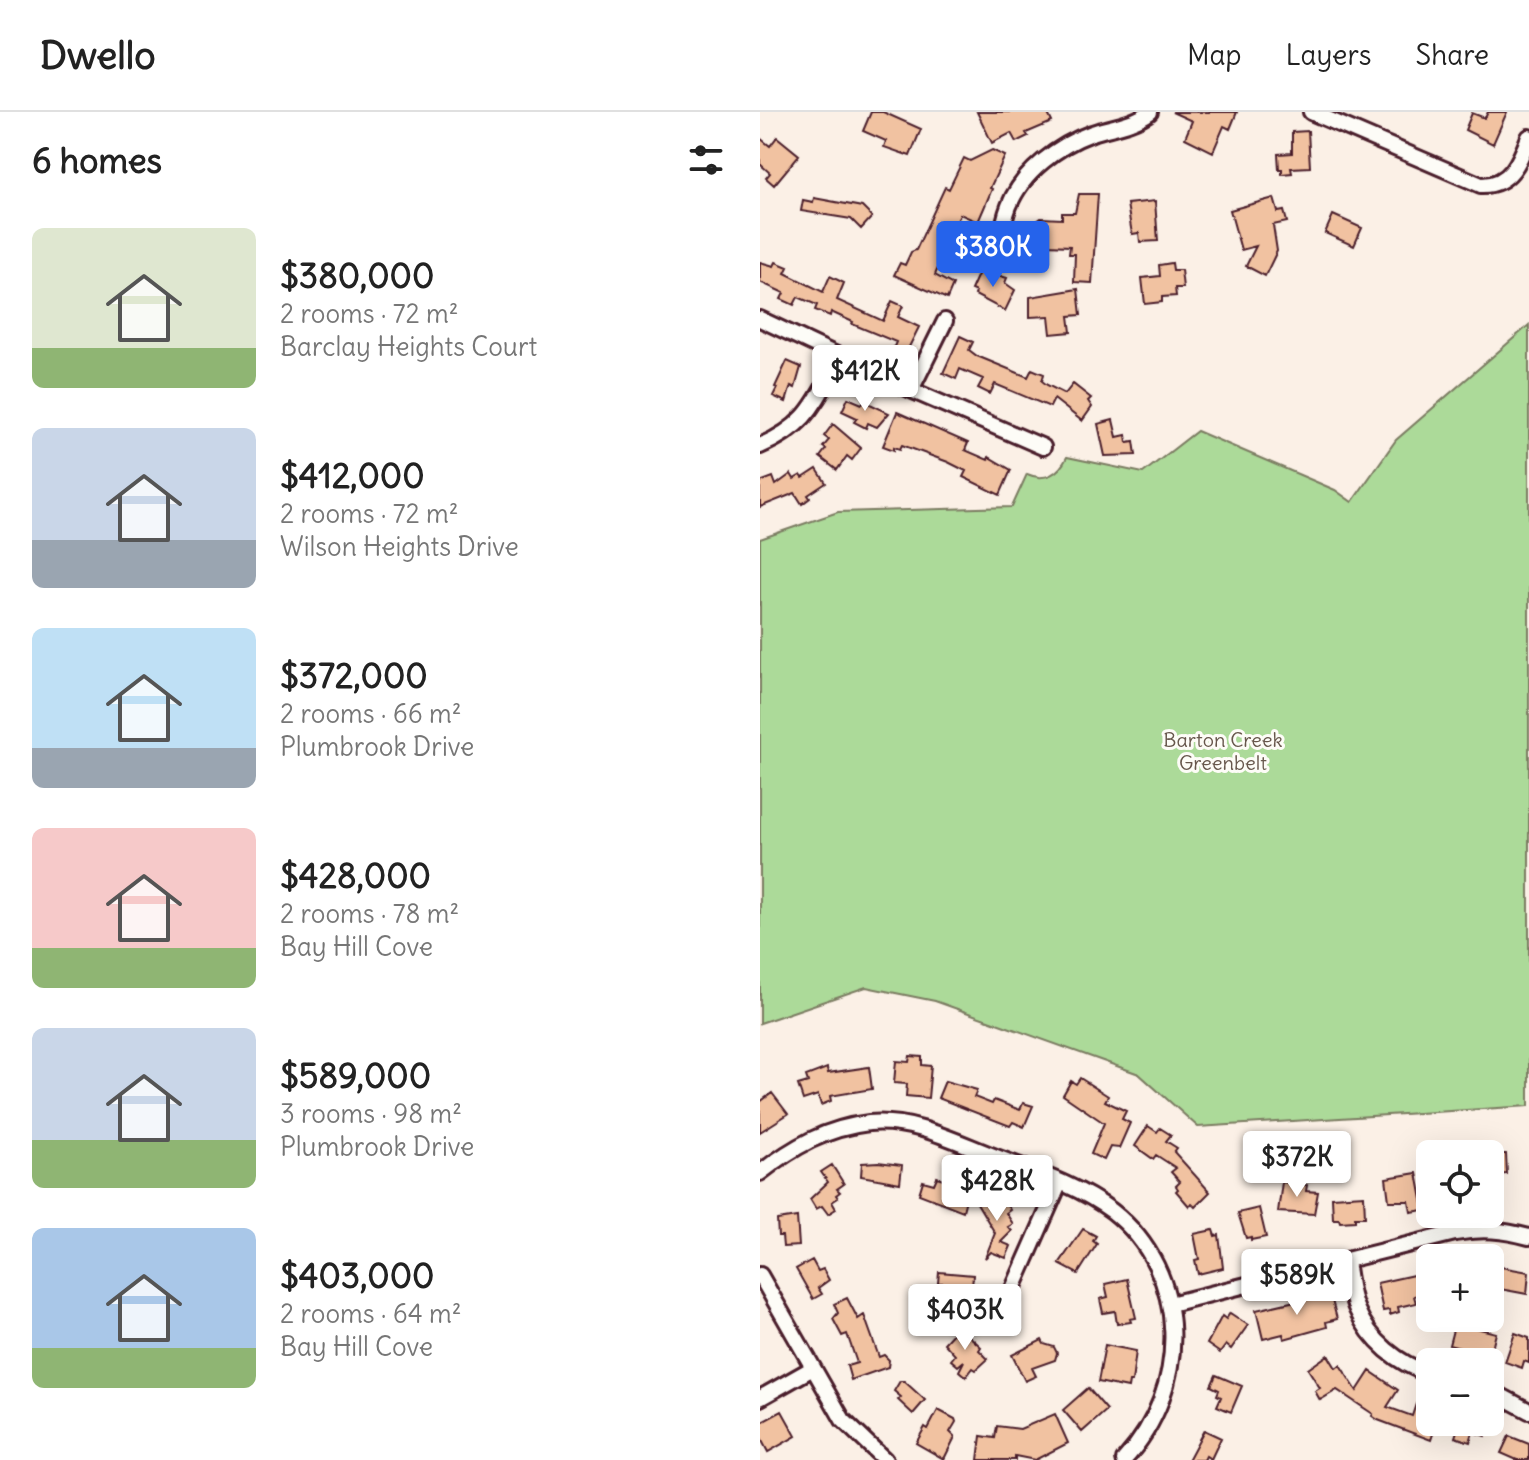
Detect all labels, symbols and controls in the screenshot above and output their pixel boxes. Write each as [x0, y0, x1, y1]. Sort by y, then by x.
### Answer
text: Dwello [40, 32, 156, 79]
text: Map [1187, 37, 1242, 73]
text: Layers [1286, 37, 1372, 73]
text: Share [1416, 37, 1489, 73]
icon: filters [684, 138, 728, 182]
text: 6 homes [32, 139, 162, 182]
pin: $380K [937, 221, 1049, 289]
text: $380K [954, 230, 1032, 263]
text: $380,000 [280, 254, 434, 297]
icon: home [96, 260, 192, 356]
text: 2 rooms · 72 m² [280, 297, 459, 330]
text: Barclay Heights Court [280, 330, 537, 363]
pin: $412K [809, 345, 921, 413]
text: $412K [830, 354, 900, 387]
text: $412,000 [280, 454, 425, 497]
icon: home [96, 460, 192, 556]
text: 2 rooms · 72 m² [280, 497, 459, 530]
text: Wilson Heights Drive [280, 530, 519, 563]
text: $372,000 [280, 654, 428, 697]
icon: home [96, 660, 192, 756]
text: 2 rooms · 66 m² [280, 697, 462, 730]
park label: Barton Creek Greenbelt [1163, 727, 1283, 775]
text: Plumbrook Drive [280, 730, 474, 763]
text: $428,000 [280, 854, 431, 897]
icon: home [96, 860, 192, 956]
text: 2 rooms · 78 m² [280, 897, 459, 930]
text: Bay Hill Cove [280, 930, 433, 963]
text: $589,000 [280, 1054, 431, 1097]
icon: home [96, 1060, 192, 1156]
text: 3 rooms · 98 m² [280, 1097, 462, 1130]
text: Plumbrook Drive [280, 1130, 474, 1163]
pin: $372K [1241, 1131, 1353, 1199]
text: $372K [1261, 1140, 1333, 1173]
map controls [1416, 1140, 1504, 1436]
button: locate [1416, 1140, 1504, 1228]
pin: $428K [941, 1155, 1053, 1223]
text: $428K [960, 1164, 1034, 1197]
button: + [1416, 1244, 1504, 1332]
pin: $589K [1241, 1249, 1353, 1317]
text: $403,000 [280, 1254, 434, 1297]
text: $589K [1259, 1258, 1335, 1291]
icon: home [96, 1260, 192, 1356]
pin: $403K [909, 1284, 1021, 1352]
text: $403K [926, 1293, 1004, 1326]
text: 2 rooms · 64 m² [280, 1297, 462, 1330]
text: Bay Hill Cove [280, 1330, 433, 1363]
button: − [1416, 1348, 1504, 1436]

